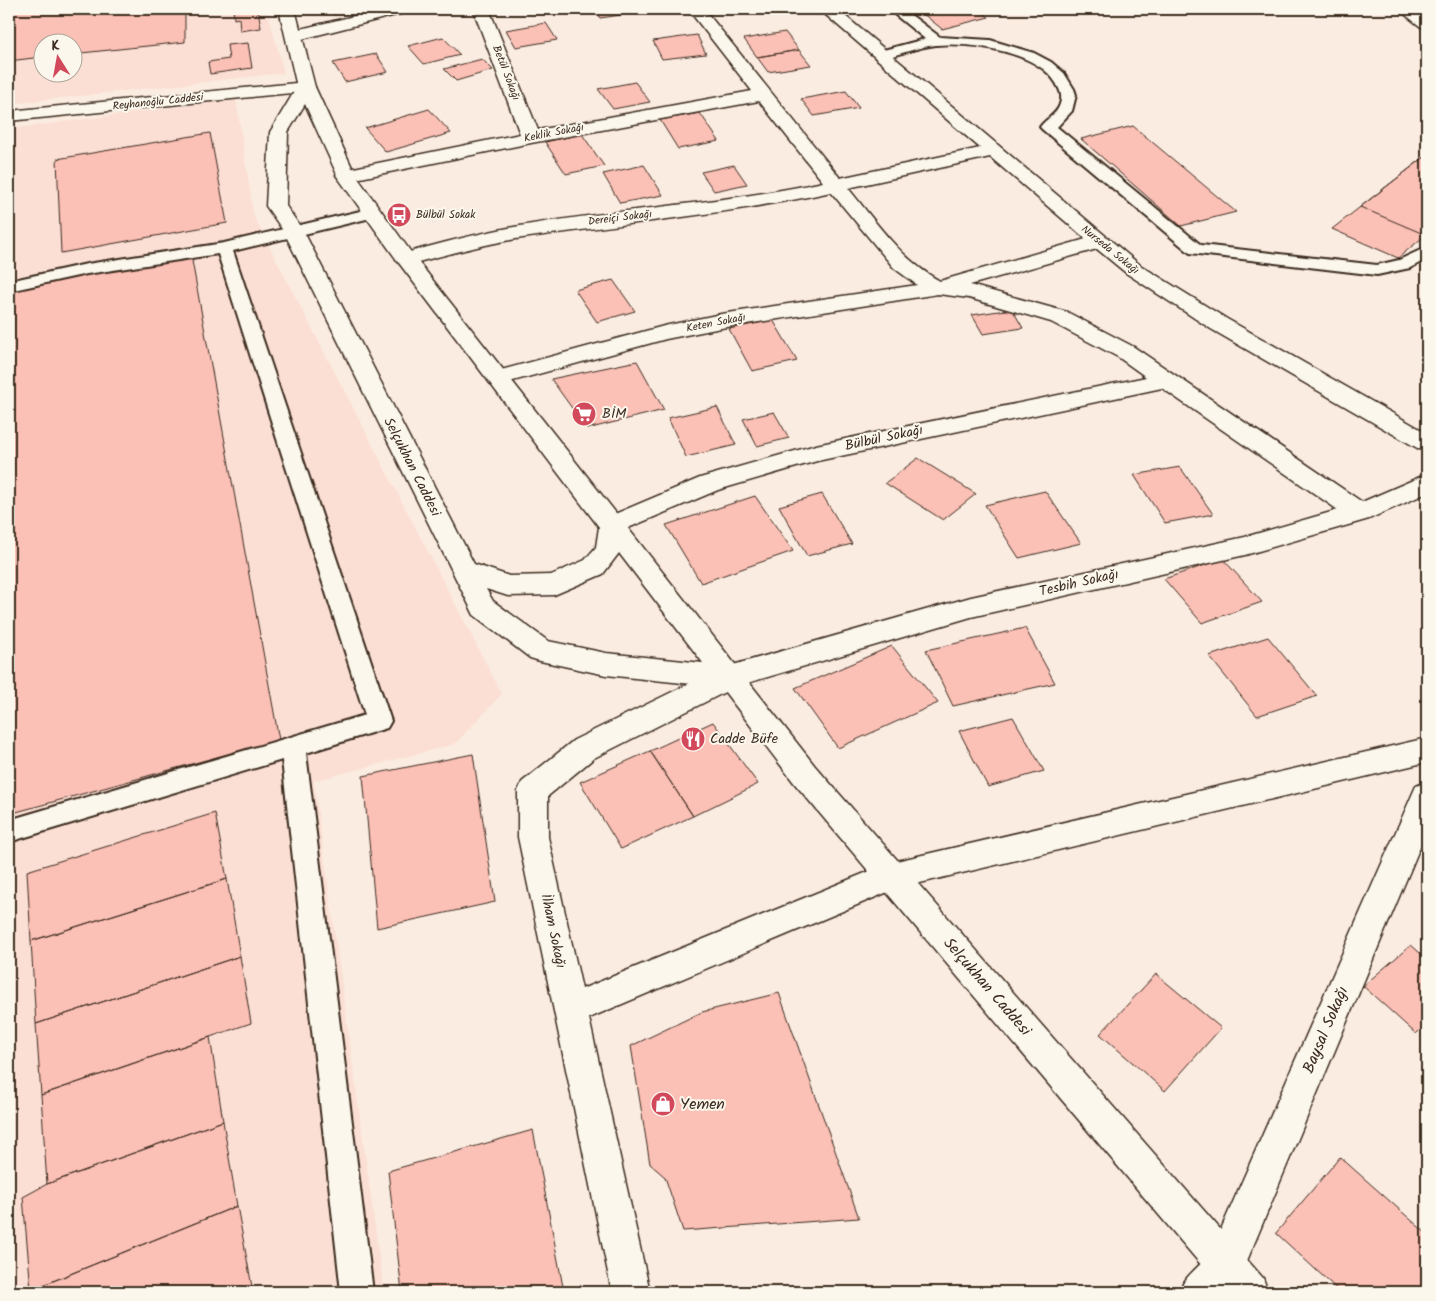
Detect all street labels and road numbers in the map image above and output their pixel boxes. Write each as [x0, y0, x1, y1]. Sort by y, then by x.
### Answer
street label: Betül Sokağı [487, 43, 525, 103]
street label: Reyhanoğlu Caddesi [112, 88, 205, 116]
street label: Keklik Sokağı [522, 118, 586, 148]
street label: Dereiçi Sokağı [587, 205, 653, 231]
street label: Nurseda Sokağı [1077, 221, 1143, 279]
street label: Keten Sokağı [685, 308, 747, 338]
street label: Selçukhan Caddesi [378, 414, 447, 521]
street label: Bülbül Sokağı [843, 419, 925, 457]
street label: Tesbih Sokağı [1037, 563, 1121, 603]
street label: İlham Sokağı [534, 892, 572, 971]
street label: Selçukhan Caddesi [937, 932, 1038, 1043]
street label: Baysal Sokağı [1296, 983, 1356, 1077]

